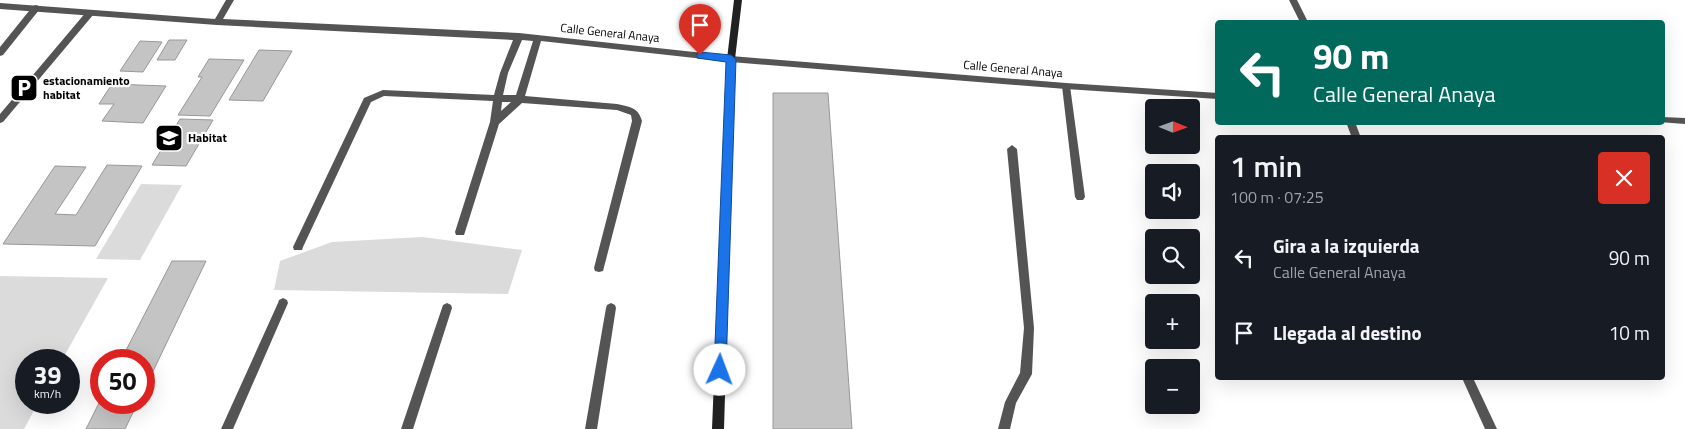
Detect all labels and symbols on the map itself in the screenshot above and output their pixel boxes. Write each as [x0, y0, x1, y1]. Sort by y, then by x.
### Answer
pin [679, 4, 721, 55]
street label: Calle General Anaya [560, 18, 661, 47]
street label: Calle General Anaya [963, 55, 1063, 82]
place label: estacionamiento habitat [43, 71, 130, 104]
parking icon: estacionamiento habitat [9, 73, 39, 103]
north arrow [1145, 99, 1200, 154]
school or university icon: Habitat [154, 123, 184, 153]
place label: Habitat [188, 128, 227, 147]
position arrow [693, 343, 745, 395]
speed limit sign: 50 [90, 349, 155, 414]

